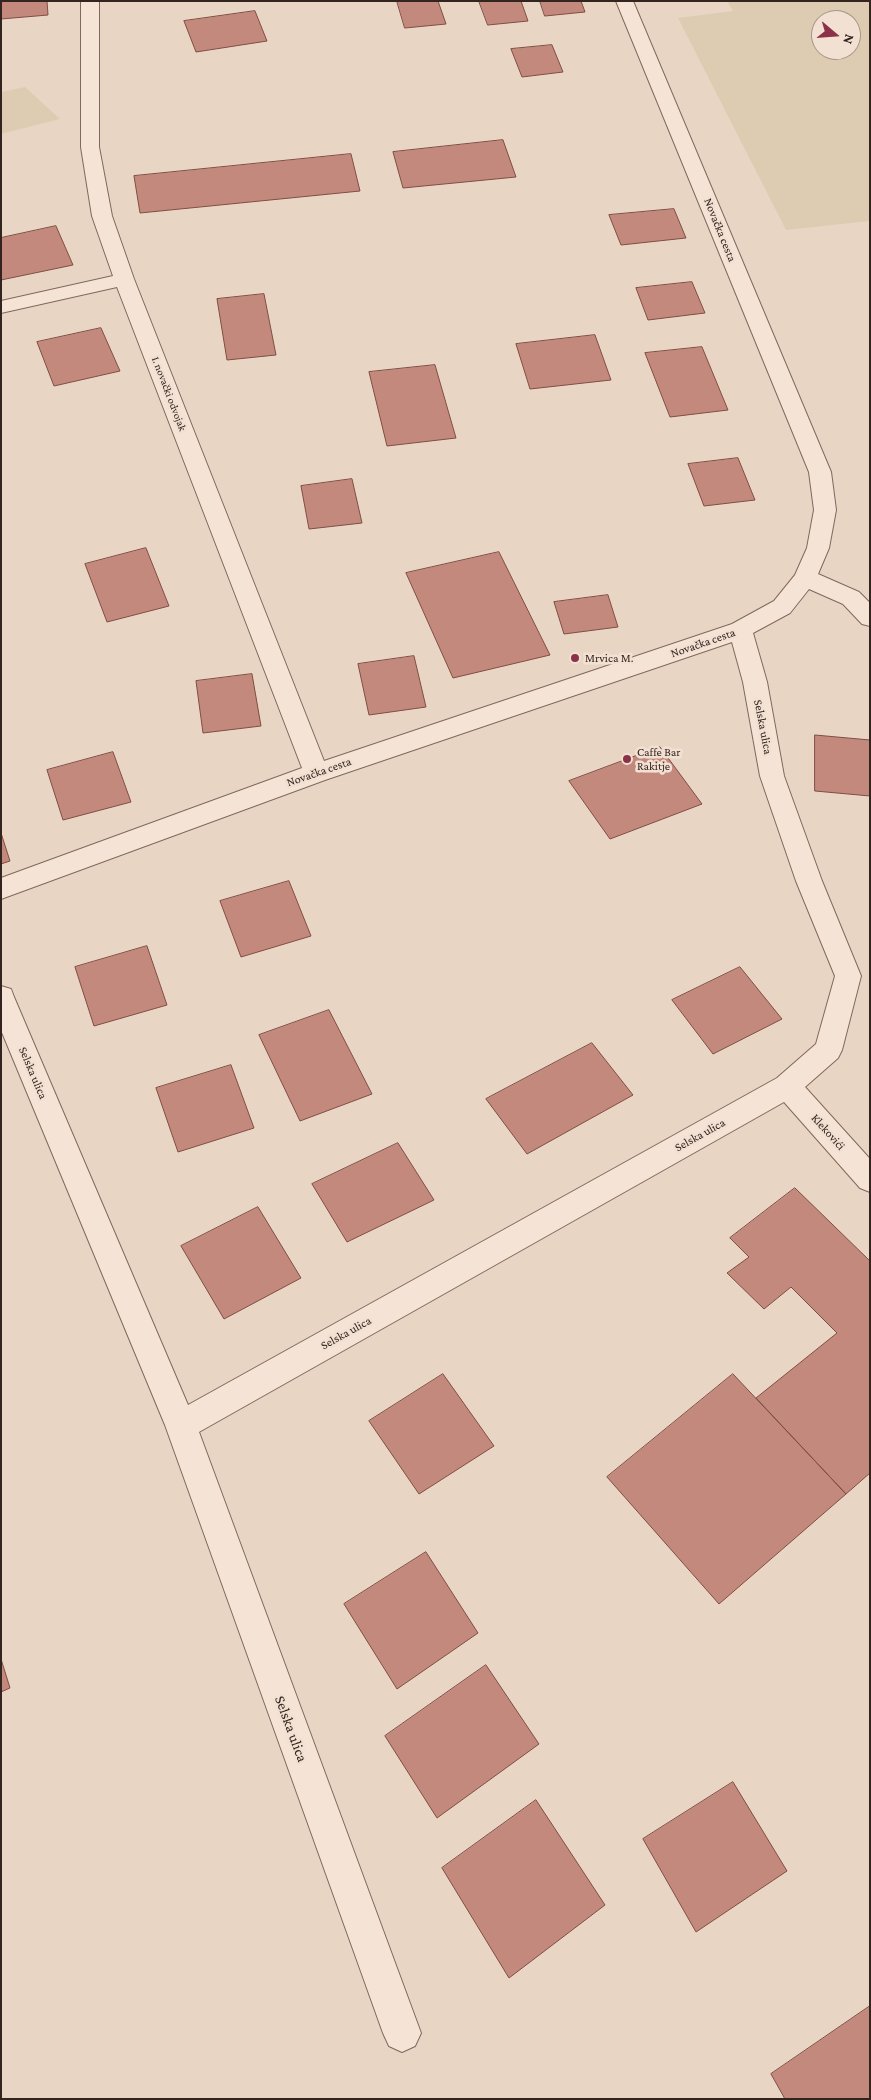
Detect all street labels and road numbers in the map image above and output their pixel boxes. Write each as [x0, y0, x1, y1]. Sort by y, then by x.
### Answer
street label: Novačka cesta [701, 196, 739, 264]
street label: I. novački odvojak [149, 355, 189, 433]
street label: Novačka cesta [669, 625, 737, 661]
street label: Selska ulica [751, 698, 775, 756]
street label: Novačka cesta [285, 754, 353, 790]
street label: Selska ulica [16, 1045, 50, 1101]
street label: Klekovići [808, 1111, 848, 1153]
street label: Selska ulica [672, 1115, 728, 1155]
street label: Selska ulica [318, 1313, 374, 1353]
street label: Selska ulica [271, 1693, 311, 1765]

